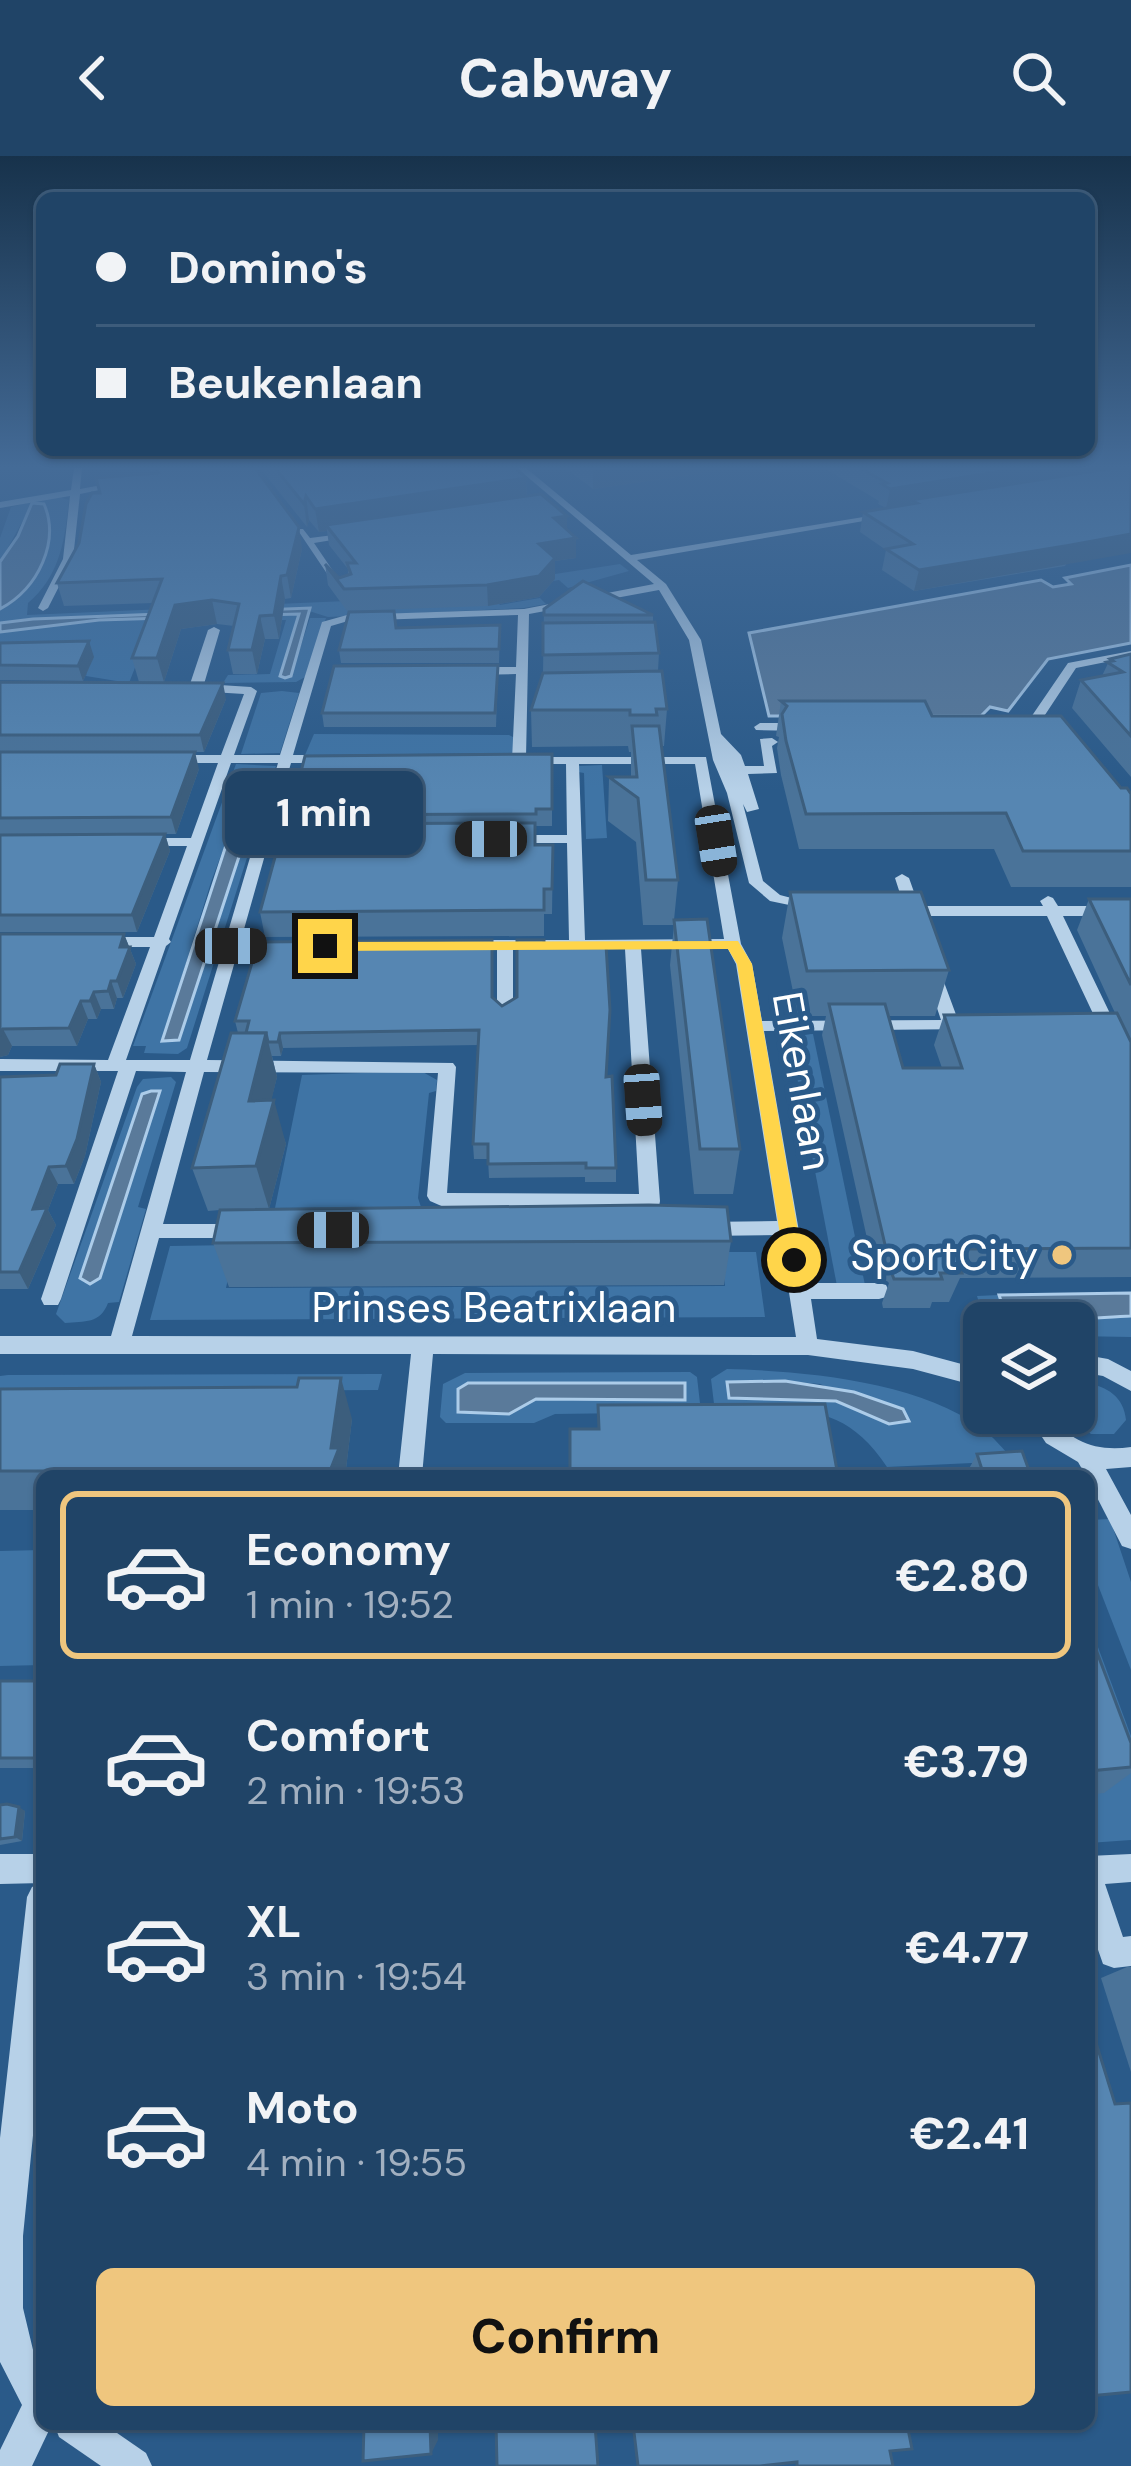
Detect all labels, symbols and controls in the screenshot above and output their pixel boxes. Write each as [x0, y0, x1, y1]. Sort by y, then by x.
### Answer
text: Cabway [459, 43, 672, 114]
icon: back [60, 45, 126, 111]
icon: search [1005, 45, 1071, 111]
text: Domino's [168, 238, 368, 297]
text: Beukenlaan [168, 353, 423, 412]
callout: 1 min [226, 772, 424, 856]
text: 1 min [276, 787, 372, 838]
car [693, 803, 739, 879]
car [455, 821, 527, 857]
route end [298, 919, 352, 973]
car [195, 928, 267, 964]
street label: Eikenlaan [760, 987, 845, 1175]
car [623, 1063, 663, 1137]
car [297, 1212, 369, 1248]
place label: SportCity [850, 1228, 1038, 1283]
route start [767, 1233, 821, 1287]
marker: SportCity [1049, 1242, 1075, 1268]
street label: Prinses Beatrixlaan [312, 1280, 676, 1335]
map controls [963, 1302, 1095, 1434]
button: layers [963, 1302, 1095, 1434]
text: Economy [246, 1520, 451, 1579]
icon: car [102, 1521, 210, 1629]
text: €2.80 [895, 1546, 1029, 1605]
text: 1 min · 19:52 [246, 1579, 454, 1630]
text: Comfort [246, 1706, 430, 1765]
icon: car [102, 1707, 210, 1815]
text: €3.79 [904, 1732, 1029, 1791]
text: 2 min · 19:53 [246, 1765, 465, 1816]
text: XL [246, 1892, 301, 1951]
icon: car [102, 1893, 210, 2001]
text: €4.77 [905, 1918, 1029, 1977]
text: 3 min · 19:54 [246, 1951, 466, 2002]
text: Moto [246, 2078, 359, 2137]
icon: car [102, 2079, 210, 2187]
text: €2.41 [910, 2104, 1029, 2163]
text: 4 min · 19:55 [246, 2137, 467, 2188]
button: Confirm [96, 2268, 1035, 2406]

